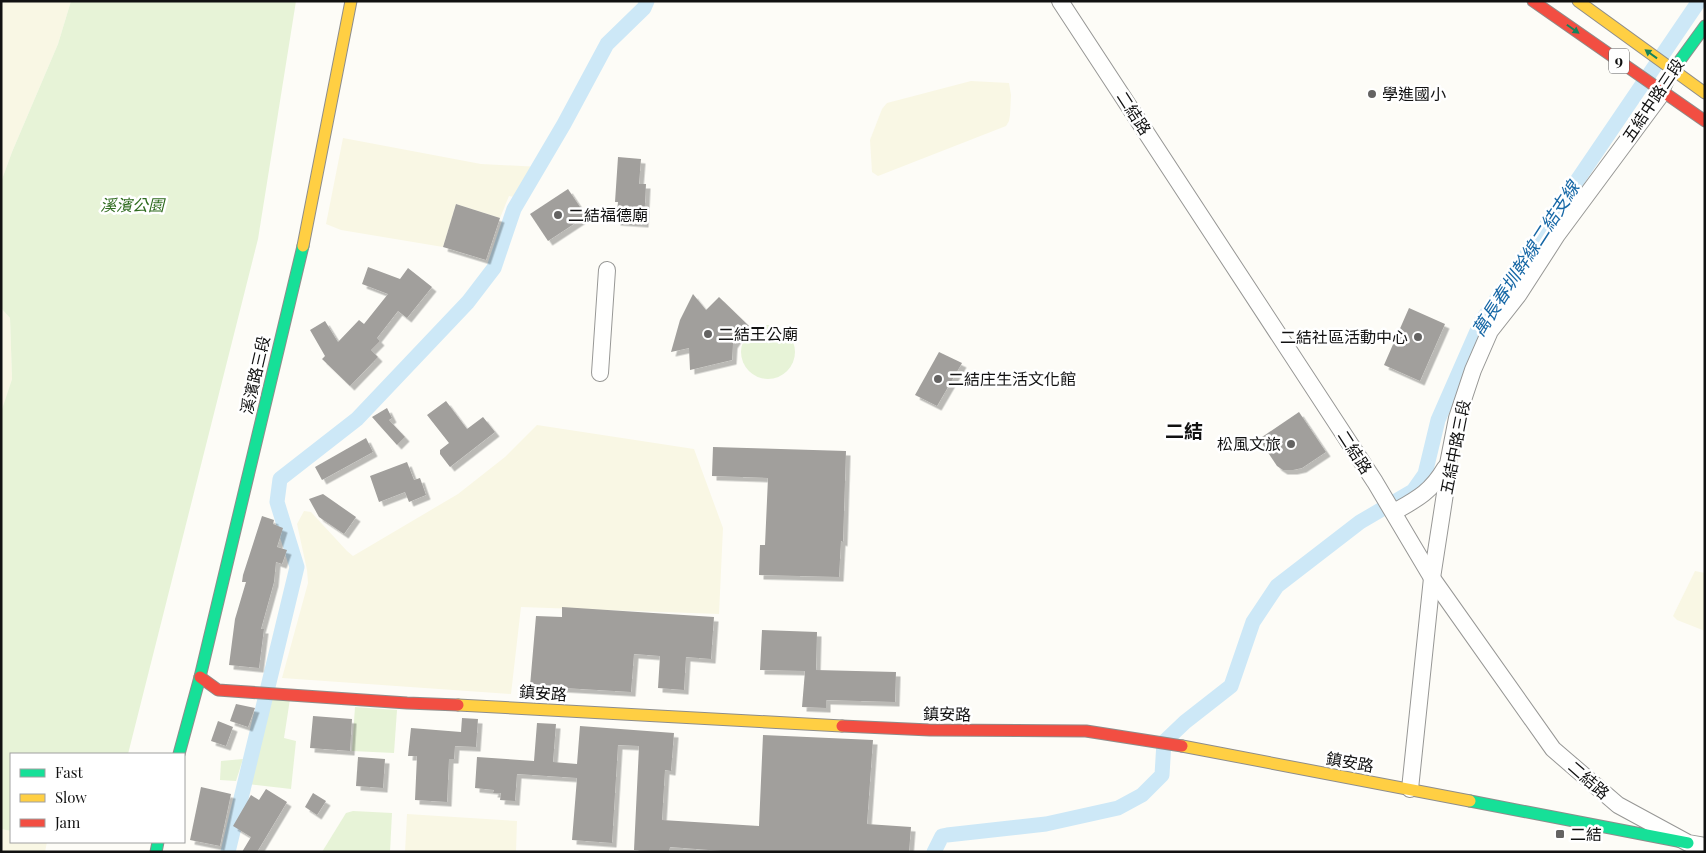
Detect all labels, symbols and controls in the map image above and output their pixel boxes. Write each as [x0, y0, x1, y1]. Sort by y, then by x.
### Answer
one-way arrow [1567, 24, 1580, 34]
road number: 9 [1609, 48, 1629, 74]
one-way arrow [1644, 49, 1658, 59]
street label: 五結中路三段 [1617, 54, 1688, 145]
place label: 學進國小 [1382, 83, 1446, 104]
street label: 二結路 [1113, 87, 1156, 139]
marker: 學進國小 [1366, 88, 1378, 100]
water label: 萬長春圳幹線二結支線 [1466, 175, 1585, 340]
park label: 溪濱公園 [100, 194, 166, 215]
place label: 二結福德廟 [568, 204, 648, 225]
marker: 二結福德廟 [552, 209, 564, 221]
place label: 二結王公廟 [718, 323, 798, 344]
place label: 二結社區活動中心 [1280, 326, 1408, 347]
marker: 二結王公廟 [702, 328, 714, 340]
marker: 二結社區活動中心 [1412, 331, 1424, 343]
street label: 溪濱路三段 [235, 334, 274, 416]
place label: 二結庄生活文化館 [948, 368, 1076, 389]
marker: 二結庄生活文化館 [932, 373, 944, 385]
street label: 五結中路三段 [1435, 398, 1474, 496]
district label: 二結 [1165, 417, 1203, 443]
street label: 二結路 [1334, 426, 1377, 478]
place label: 松風文旅 [1217, 433, 1281, 454]
marker: 松風文旅 [1285, 438, 1297, 450]
street label: 鎮安路 [518, 680, 568, 705]
street label: 鎮安路 [923, 703, 971, 724]
street label: 鎮安路 [1325, 747, 1376, 776]
legend [10, 753, 185, 843]
street label: 二結路 [1564, 756, 1614, 803]
text: Fast [55, 762, 84, 782]
text: Slow [55, 787, 87, 807]
text: Jam [54, 812, 81, 832]
place label: 二結 [1570, 823, 1602, 844]
marker: 二結 [1554, 828, 1566, 840]

